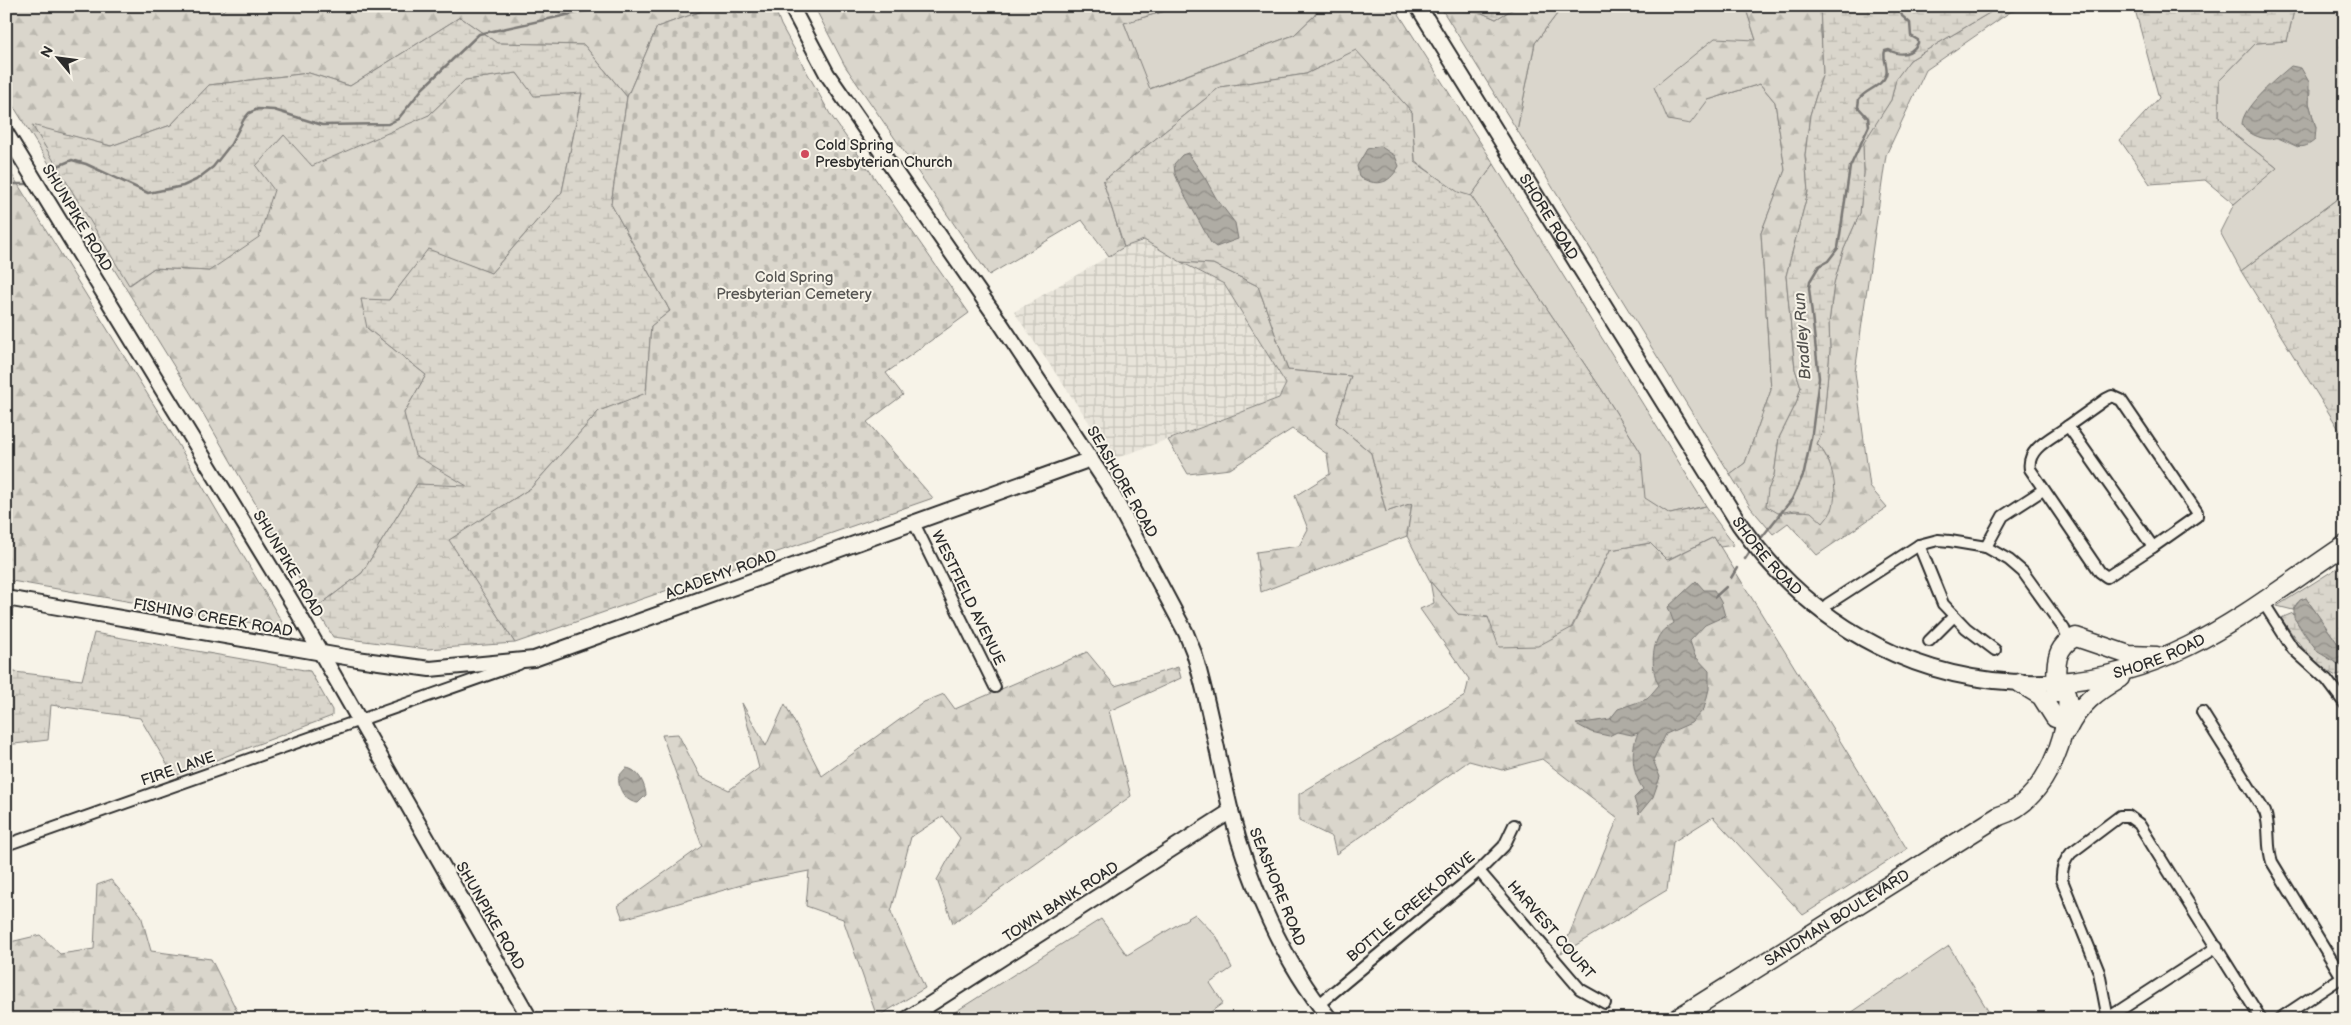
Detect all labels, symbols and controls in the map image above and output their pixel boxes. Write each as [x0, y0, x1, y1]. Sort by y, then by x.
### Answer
north arrow [32, 32, 82, 82]
text: N [37, 43, 57, 61]
place label: Cold Spring Presbyterian Church [815, 136, 953, 172]
marker: Cold Spring Presbyterian Church [799, 148, 811, 160]
street label: SHUNPIKE ROAD [38, 161, 117, 275]
street label: SHORE ROAD [1515, 170, 1583, 263]
park label: Cold Spring Presbyterian Cemetery [716, 268, 872, 304]
water label: Bradley Run [1790, 292, 1816, 380]
street label: SEASHORE ROAD [1082, 423, 1162, 541]
street label: SHUNPIKE ROAD [249, 507, 328, 621]
street label: SHORE ROAD [1728, 513, 1806, 599]
street label: WESTFIELD AVENUE [927, 527, 1009, 669]
street label: ACADEMY ROAD [663, 546, 779, 604]
street label: FISHING CREEK ROAD [132, 595, 294, 641]
street label: SHORE ROAD [2111, 630, 2209, 683]
street label: FIRE LANE [138, 747, 218, 791]
street label: SEASHORE ROAD [1245, 825, 1309, 949]
street label: BOTTLE CREEK DRIVE [1343, 848, 1479, 966]
street label: TOWN BANK ROAD [1000, 857, 1123, 947]
street label: SHUNPIKE ROAD [451, 859, 529, 974]
street label: SANDMAN BOULEVARD [1761, 865, 1913, 971]
street label: HARVEST COURT [1503, 877, 1599, 983]

